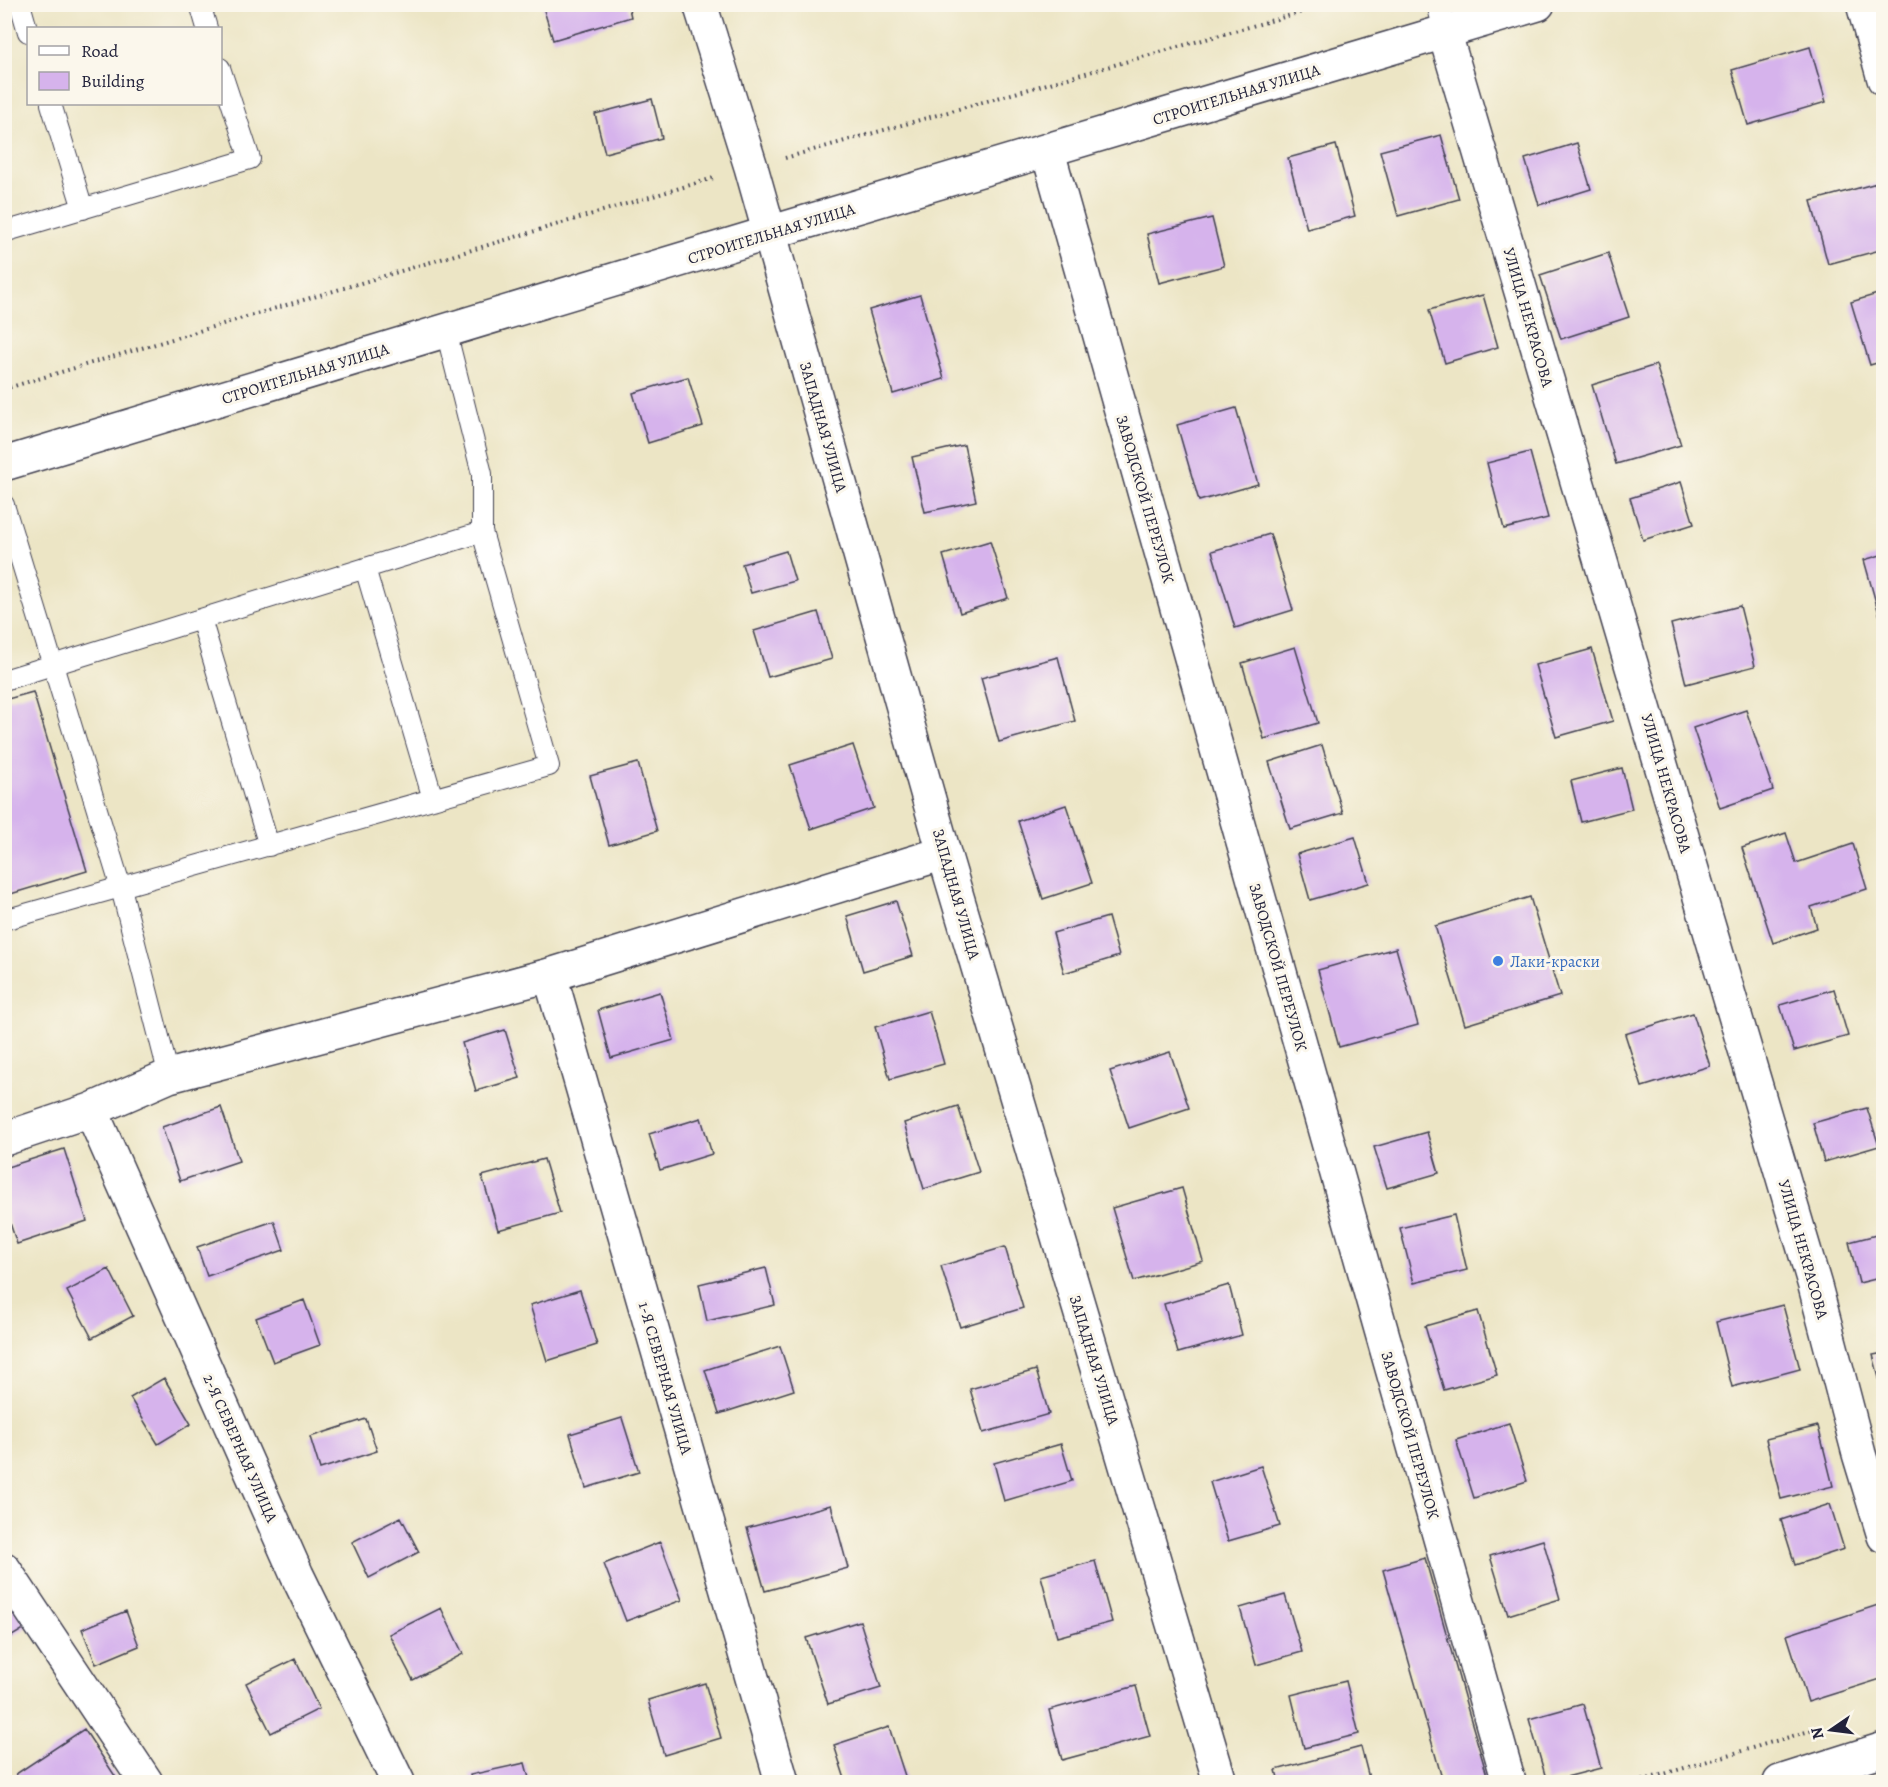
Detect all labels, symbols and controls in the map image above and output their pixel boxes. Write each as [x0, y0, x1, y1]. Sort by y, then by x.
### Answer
legend [27, 27, 222, 105]
text: Road [81, 39, 119, 63]
street label: СТРОИТЕЛЬНАЯ УЛИЦА [1150, 59, 1323, 131]
text: Building [81, 69, 145, 93]
street label: СТРОИТЕЛЬНАЯ УЛИЦА [685, 198, 858, 270]
street label: УЛИЦА НЕКРАСОВА [1498, 245, 1559, 390]
street label: СТРОИТЕЛЬНАЯ УЛИЦА [219, 338, 392, 410]
street label: ЗАПАДНАЯ УЛИЦА [794, 359, 852, 496]
street label: ЗАВОДСКОЙ ПЕРЕУЛОК [1111, 413, 1180, 587]
street label: УЛИЦА НЕКРАСОВА [1636, 711, 1697, 856]
street label: ЗАПАДНАЯ УЛИЦА [927, 826, 985, 963]
street label: ЗАВОДСКОЙ ПЕРЕУЛОК [1244, 881, 1313, 1055]
place label: Лаки-краски [1510, 951, 1600, 973]
marker: Лаки-краски [1491, 954, 1505, 968]
street label: УЛИЦА НЕКРАСОВА [1773, 1177, 1834, 1322]
street label: ЗАПАДНАЯ УЛИЦА [1064, 1293, 1124, 1429]
street label: 1-Я СЕВЕРНАЯ УЛИЦА [633, 1299, 698, 1458]
street label: ЗАВОДСКОЙ ПЕРЕУЛОК [1376, 1349, 1445, 1523]
street label: 2-Я СЕВЕРНАЯ УЛИЦА [198, 1371, 283, 1527]
north arrow [1801, 1700, 1861, 1760]
text: N [1805, 1725, 1829, 1742]

